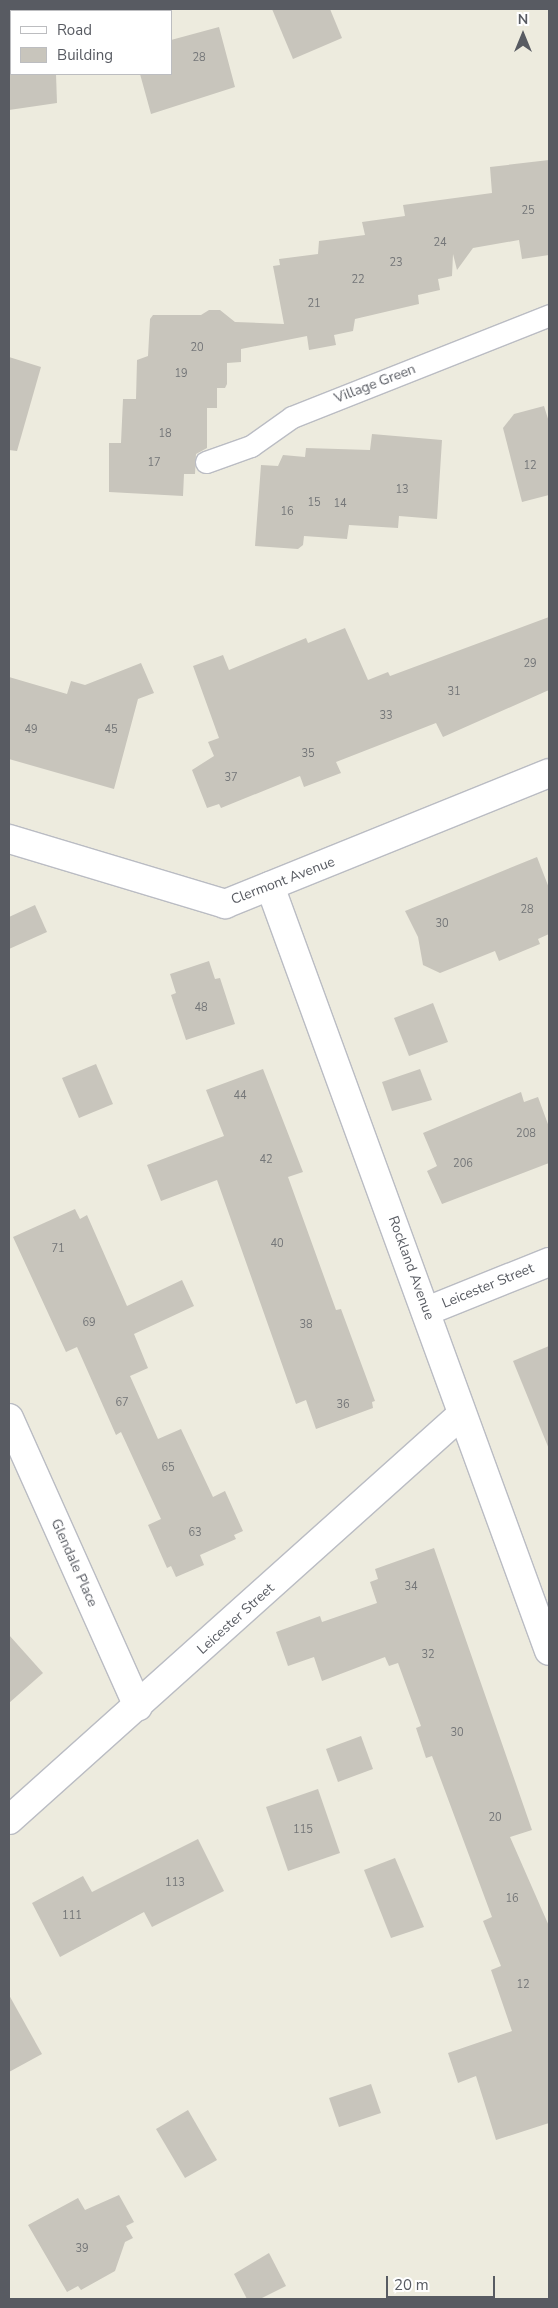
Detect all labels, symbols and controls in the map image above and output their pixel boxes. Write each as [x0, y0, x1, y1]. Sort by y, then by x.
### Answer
legend [10, 10, 172, 75]
north arrow [498, 10, 548, 60]
text: N [518, 10, 528, 29]
text: Road [57, 20, 92, 40]
text: Building [57, 45, 113, 65]
house number: 28 [192, 51, 206, 65]
house number: 25 [521, 204, 535, 218]
house number: 24 [433, 236, 447, 250]
house number: 23 [389, 256, 403, 270]
house number: 22 [351, 273, 365, 287]
house number: 21 [307, 297, 321, 311]
house number: 20 [190, 341, 204, 355]
street label: Village Green [332, 361, 418, 407]
house number: 19 [174, 367, 188, 381]
house number: 18 [158, 427, 172, 441]
house number: 17 [147, 456, 161, 470]
house number: 12 [523, 459, 537, 473]
house number: 13 [395, 483, 409, 497]
house number: 15 [307, 496, 321, 510]
house number: 14 [333, 497, 347, 511]
house number: 16 [280, 505, 294, 519]
house number: 29 [523, 657, 537, 671]
house number: 31 [447, 685, 461, 699]
house number: 33 [379, 709, 393, 723]
house number: 49 [24, 723, 38, 737]
house number: 45 [104, 723, 118, 737]
house number: 35 [301, 747, 315, 761]
house number: 37 [224, 771, 238, 785]
street label: Clermont Avenue [229, 853, 337, 909]
house number: 28 [520, 903, 534, 917]
house number: 30 [435, 917, 449, 931]
house number: 48 [194, 1001, 208, 1015]
house number: 44 [233, 1089, 247, 1103]
house number: 208 [516, 1127, 536, 1141]
house number: 42 [259, 1153, 273, 1167]
house number: 206 [453, 1157, 473, 1171]
street label: Rockland Avenue [384, 1214, 438, 1322]
house number: 40 [270, 1237, 284, 1251]
house number: 71 [51, 1242, 65, 1256]
street label: Leicester Street [440, 1260, 536, 1312]
house number: 69 [82, 1316, 96, 1330]
house number: 38 [299, 1318, 313, 1332]
house number: 67 [115, 1396, 129, 1410]
house number: 36 [336, 1398, 350, 1412]
house number: 65 [161, 1461, 175, 1475]
street label: Glendale Place [47, 1516, 101, 1610]
house number: 63 [188, 1526, 202, 1540]
street label: Leicester Street [194, 1580, 278, 1658]
house number: 34 [404, 1580, 418, 1594]
house number: 32 [421, 1648, 435, 1662]
house number: 30 [450, 1726, 464, 1740]
house number: 20 [488, 1811, 502, 1825]
house number: 115 [293, 1823, 313, 1837]
house number: 113 [165, 1876, 185, 1890]
house number: 16 [505, 1892, 519, 1906]
house number: 111 [62, 1909, 82, 1923]
house number: 12 [516, 1978, 530, 1992]
house number: 39 [75, 2242, 89, 2256]
scale bar [388, 2266, 497, 2298]
text: 20 m [394, 2275, 429, 2295]

